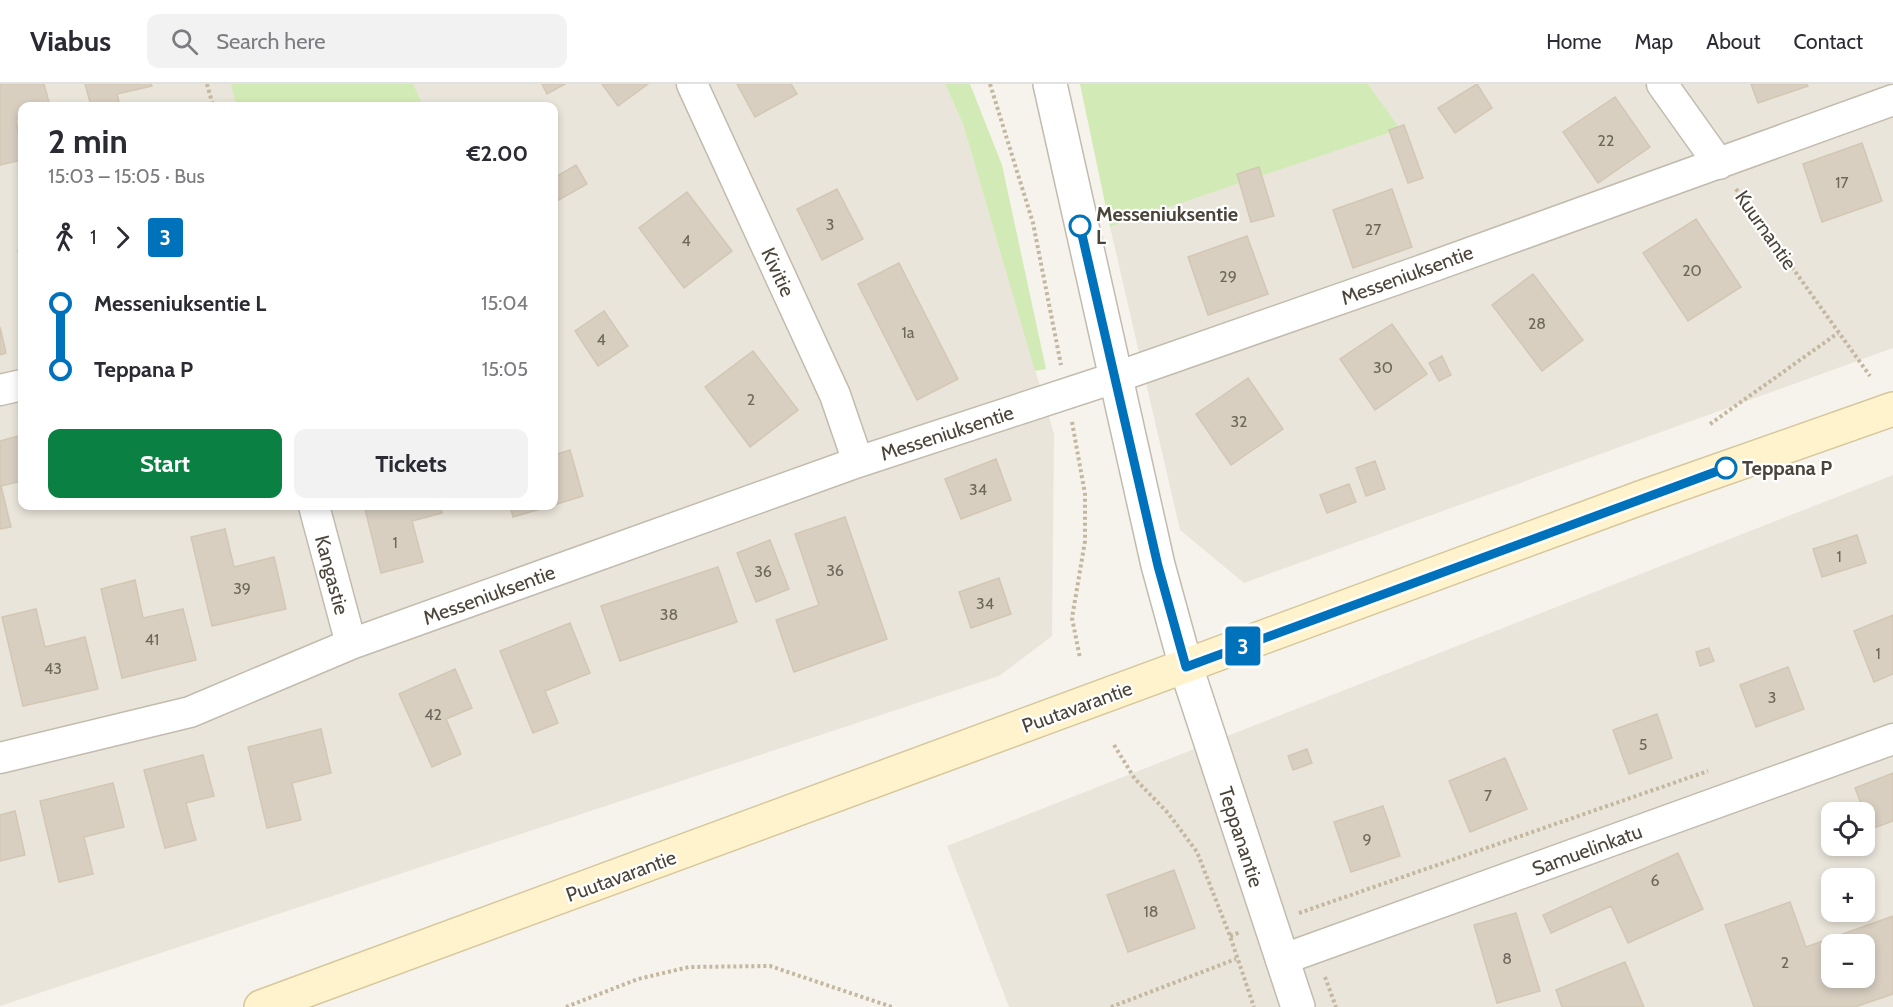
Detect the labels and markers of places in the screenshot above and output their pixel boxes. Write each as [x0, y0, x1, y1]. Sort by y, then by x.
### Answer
place label: Messeniuksentie L [1096, 202, 1238, 249]
marker: Messeniuksentie L [1069, 215, 1091, 237]
place label: Teppana P [1742, 456, 1832, 480]
marker: Teppana P [1715, 457, 1737, 479]

